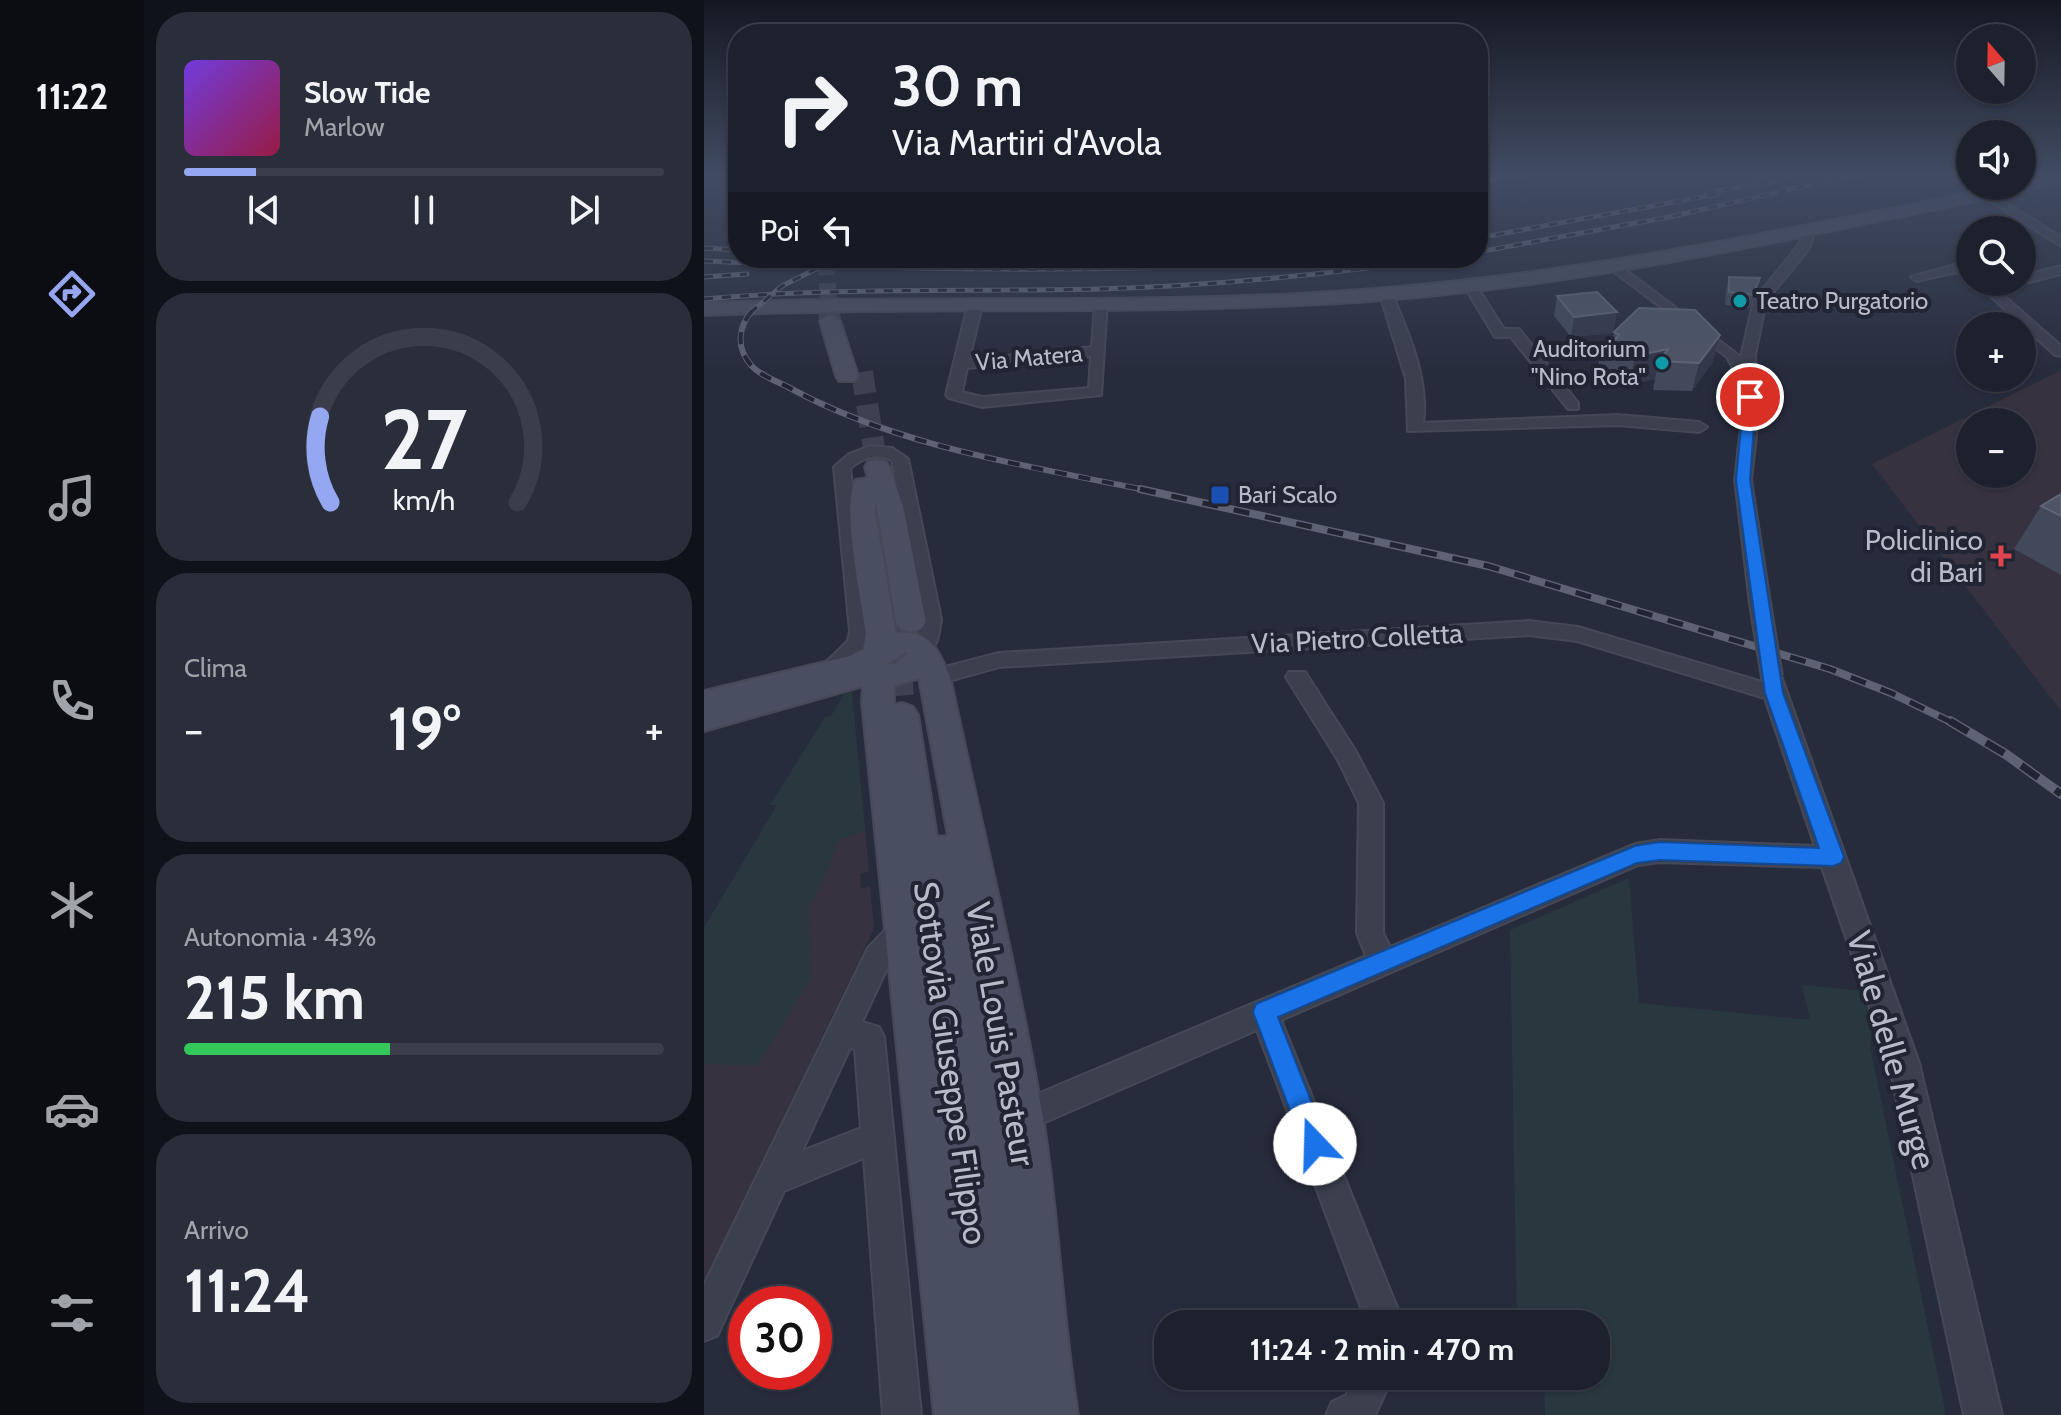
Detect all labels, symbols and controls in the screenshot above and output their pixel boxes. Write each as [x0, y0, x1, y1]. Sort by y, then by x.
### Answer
north arrow [1956, 24, 2036, 104]
map controls [1956, 24, 2036, 488]
text: 30 m [892, 52, 1023, 120]
icon: right [760, 56, 864, 160]
text: 11:22 [36, 74, 108, 118]
text: Slow Tide [304, 74, 431, 111]
text: Marlow [304, 111, 385, 143]
text: Via Martiri d'Avola [892, 120, 1162, 164]
button: sound [1956, 120, 2036, 200]
icon: previous [242, 188, 286, 232]
icon: pause [402, 188, 446, 232]
icon: next [562, 188, 606, 232]
icon: left [816, 208, 860, 252]
text: Poi [760, 212, 800, 249]
button: search [1956, 216, 2036, 296]
icon: directions [44, 266, 100, 322]
place label: Teatro Purgatorio [1756, 286, 1928, 315]
marker: Teatro Purgatorio [1731, 292, 1749, 310]
button: + [1956, 312, 2036, 392]
place label: Auditorium "Nino Rota" [1531, 334, 1646, 391]
street label: Via Matera [974, 338, 1084, 377]
marker: Auditorium "Nino Rota" [1653, 354, 1671, 372]
pin [1716, 363, 1784, 431]
icon: arrive [1728, 375, 1772, 419]
text: 27 [381, 388, 467, 489]
button: − [1956, 408, 2036, 488]
icon: music [44, 470, 100, 526]
place label: Bari Scalo [1238, 480, 1337, 509]
text: km/h [393, 482, 455, 517]
marker: Bari Scalo [1209, 484, 1231, 506]
place label: Policlinico di Bari [1865, 523, 1983, 589]
marker: Policlinico di Bari [1990, 545, 2012, 567]
street label: Via Pietro Colletta [1250, 615, 1464, 661]
text: Clima [184, 652, 247, 684]
icon: phone [44, 673, 100, 729]
text: 19° [387, 692, 461, 765]
text: − [184, 703, 203, 756]
text: + [645, 703, 664, 756]
icon: climate [44, 877, 100, 933]
street label: Sottovia Giuseppe Filippo [905, 879, 997, 1247]
street label: Viale Louis Pasteur [957, 899, 1045, 1170]
text: Autonomia · 43% [184, 921, 376, 953]
street label: Viale delle Murge [1838, 926, 1946, 1174]
text: 215 km [184, 961, 365, 1034]
icon: car [44, 1081, 100, 1137]
position arrow [1273, 1102, 1357, 1186]
text: Arrivo [184, 1214, 249, 1246]
text: 11:24 [184, 1254, 311, 1327]
icon: filters [44, 1285, 100, 1341]
speed limit sign: 30 [728, 1286, 832, 1390]
text: 11:24 · 2 min · 470 m [1250, 1331, 1514, 1368]

